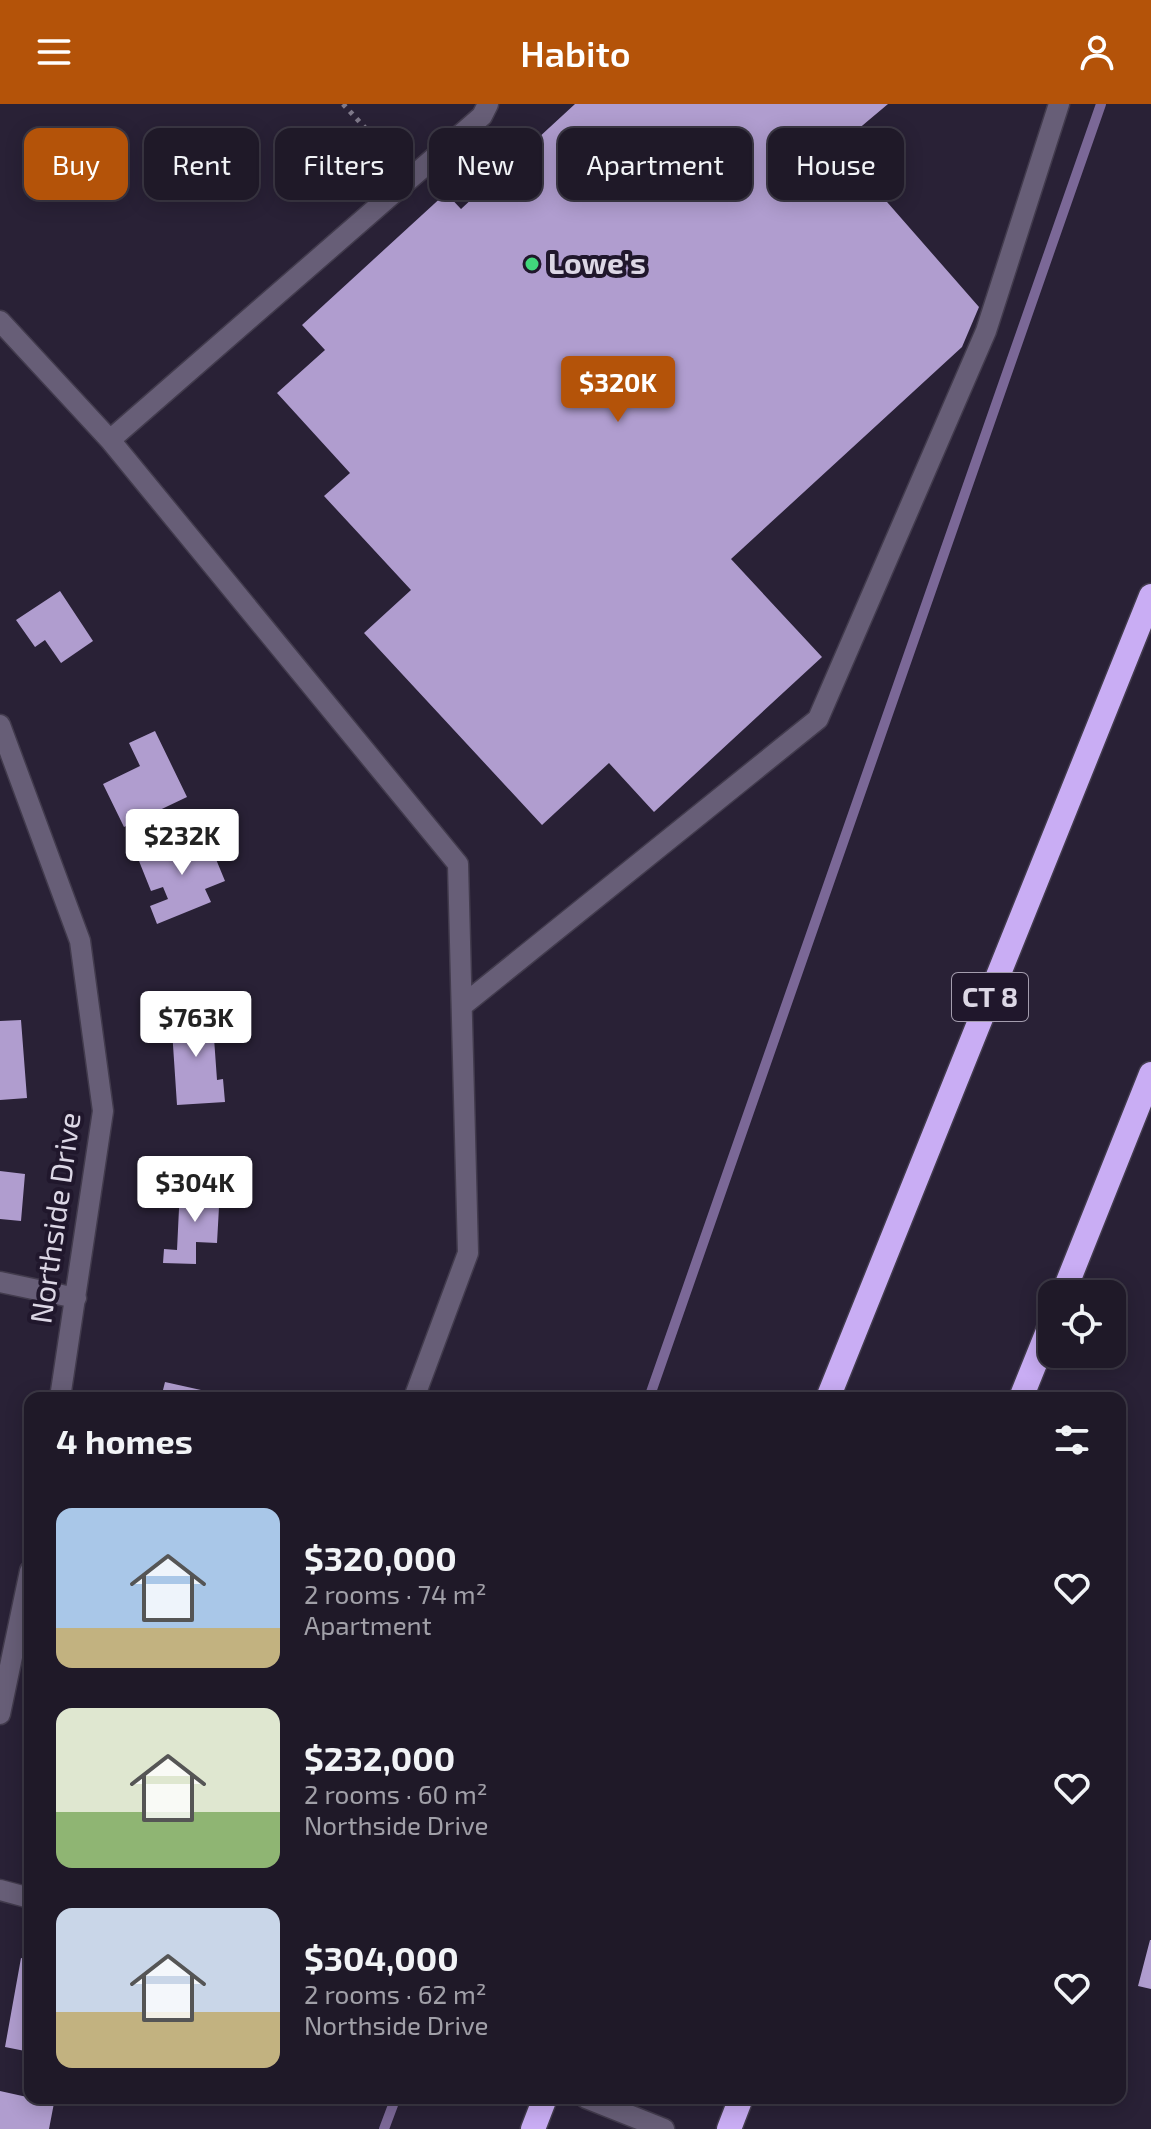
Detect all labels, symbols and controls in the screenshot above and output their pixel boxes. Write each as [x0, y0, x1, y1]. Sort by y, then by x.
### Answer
icon: menu [32, 30, 76, 74]
icon: person [1075, 30, 1119, 74]
text: Habito [520, 31, 631, 74]
chip: Buy [24, 128, 128, 200]
chip: Rent [144, 128, 259, 200]
chip: Filters [275, 128, 413, 200]
chip: New [429, 128, 542, 200]
chip: Apartment [558, 128, 752, 200]
chip: House [768, 128, 904, 200]
place label: Lowe's [548, 244, 646, 280]
marker: Lowe's [523, 255, 541, 273]
pin: $320K [562, 356, 674, 424]
text: $320K [579, 366, 657, 397]
pin: $232K [126, 809, 238, 877]
text: $232K [144, 819, 220, 850]
road number: CT 8 [952, 973, 1028, 1021]
pin: $763K [140, 991, 252, 1059]
text: $763K [158, 1001, 234, 1032]
street label: Northside Drive [21, 1110, 87, 1326]
pin: $304K [139, 1156, 251, 1224]
text: $304K [155, 1166, 235, 1197]
map controls [1038, 1280, 1126, 1368]
button: locate [1038, 1280, 1126, 1368]
icon: filters [1050, 1418, 1094, 1462]
text: 4 homes [56, 1420, 193, 1461]
text: $320,000 [304, 1537, 457, 1578]
icon: home [120, 1540, 216, 1636]
icon: heart [1050, 1566, 1094, 1610]
text: 2 rooms · 74 m² [304, 1578, 486, 1609]
text: Apartment [304, 1609, 432, 1640]
text: $232,000 [304, 1737, 455, 1778]
icon: home [120, 1740, 216, 1836]
icon: heart [1050, 1766, 1094, 1810]
text: 2 rooms · 60 m² [304, 1778, 488, 1809]
text: Northside Drive [304, 1809, 489, 1840]
text: $304,000 [304, 1937, 459, 1978]
icon: home [120, 1940, 216, 2036]
icon: heart [1050, 1966, 1094, 2010]
text: 2 rooms · 62 m² [304, 1978, 487, 2009]
text: Northside Drive [304, 2009, 489, 2040]

